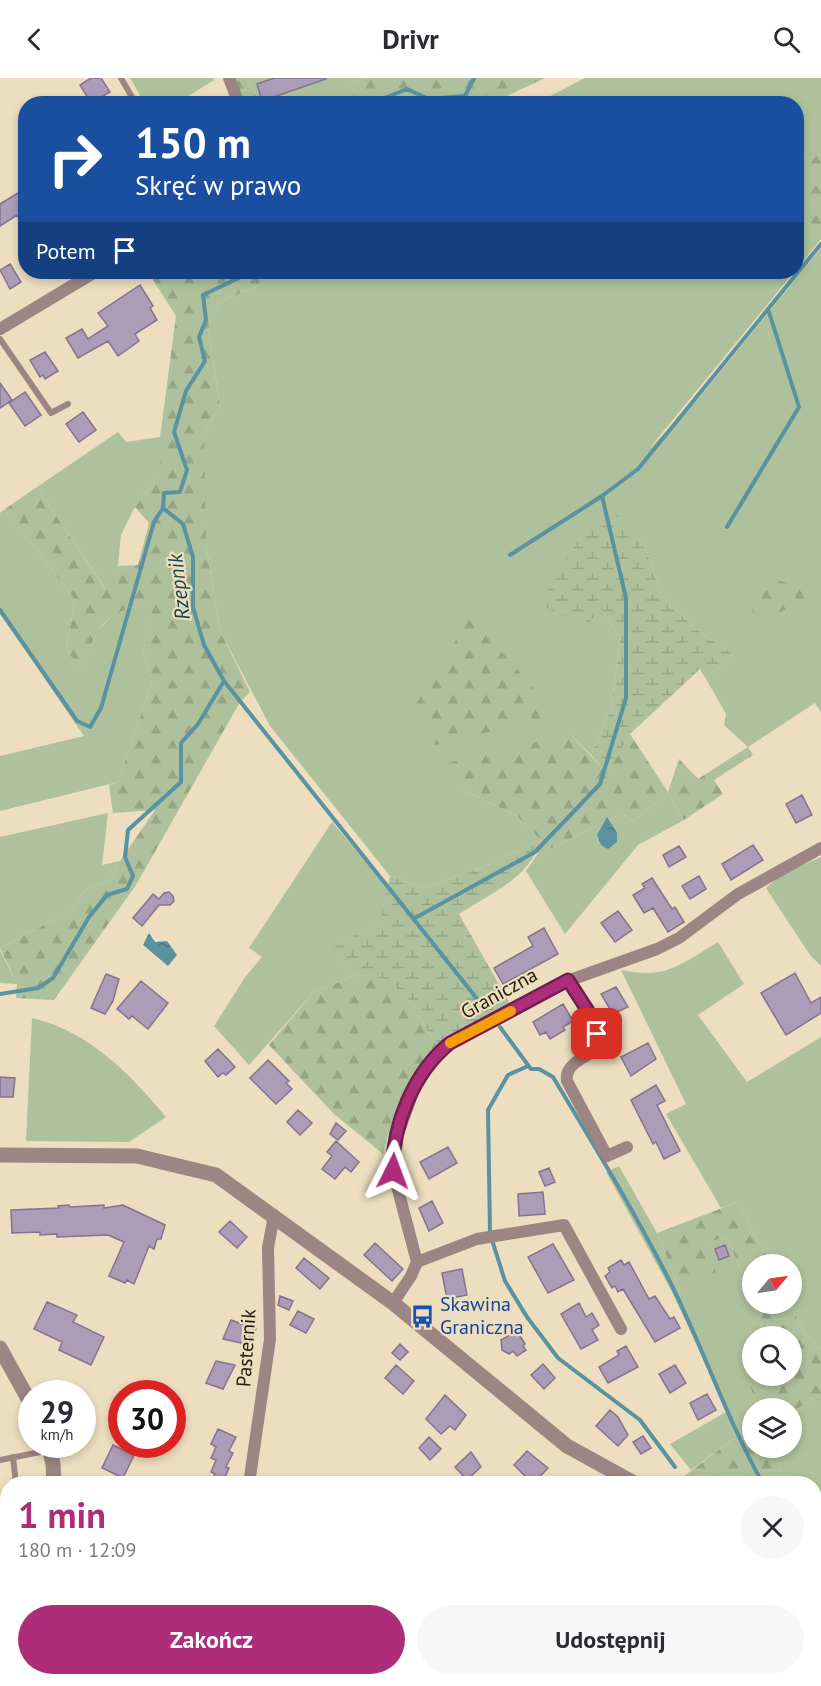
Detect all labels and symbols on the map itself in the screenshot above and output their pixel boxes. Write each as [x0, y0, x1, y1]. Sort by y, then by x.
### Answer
water label: Rzepnik [161, 551, 196, 622]
street label: Graniczna [456, 961, 542, 1025]
pin [571, 1008, 622, 1059]
position arrow [361, 1139, 425, 1203]
north arrow [742, 1254, 802, 1314]
place label: Skawina Graniczna [440, 1291, 524, 1340]
bus stop icon: Skawina Graniczna [409, 1303, 435, 1329]
street label: Pasternik [230, 1308, 262, 1388]
speed limit sign: 30 [108, 1380, 186, 1458]

